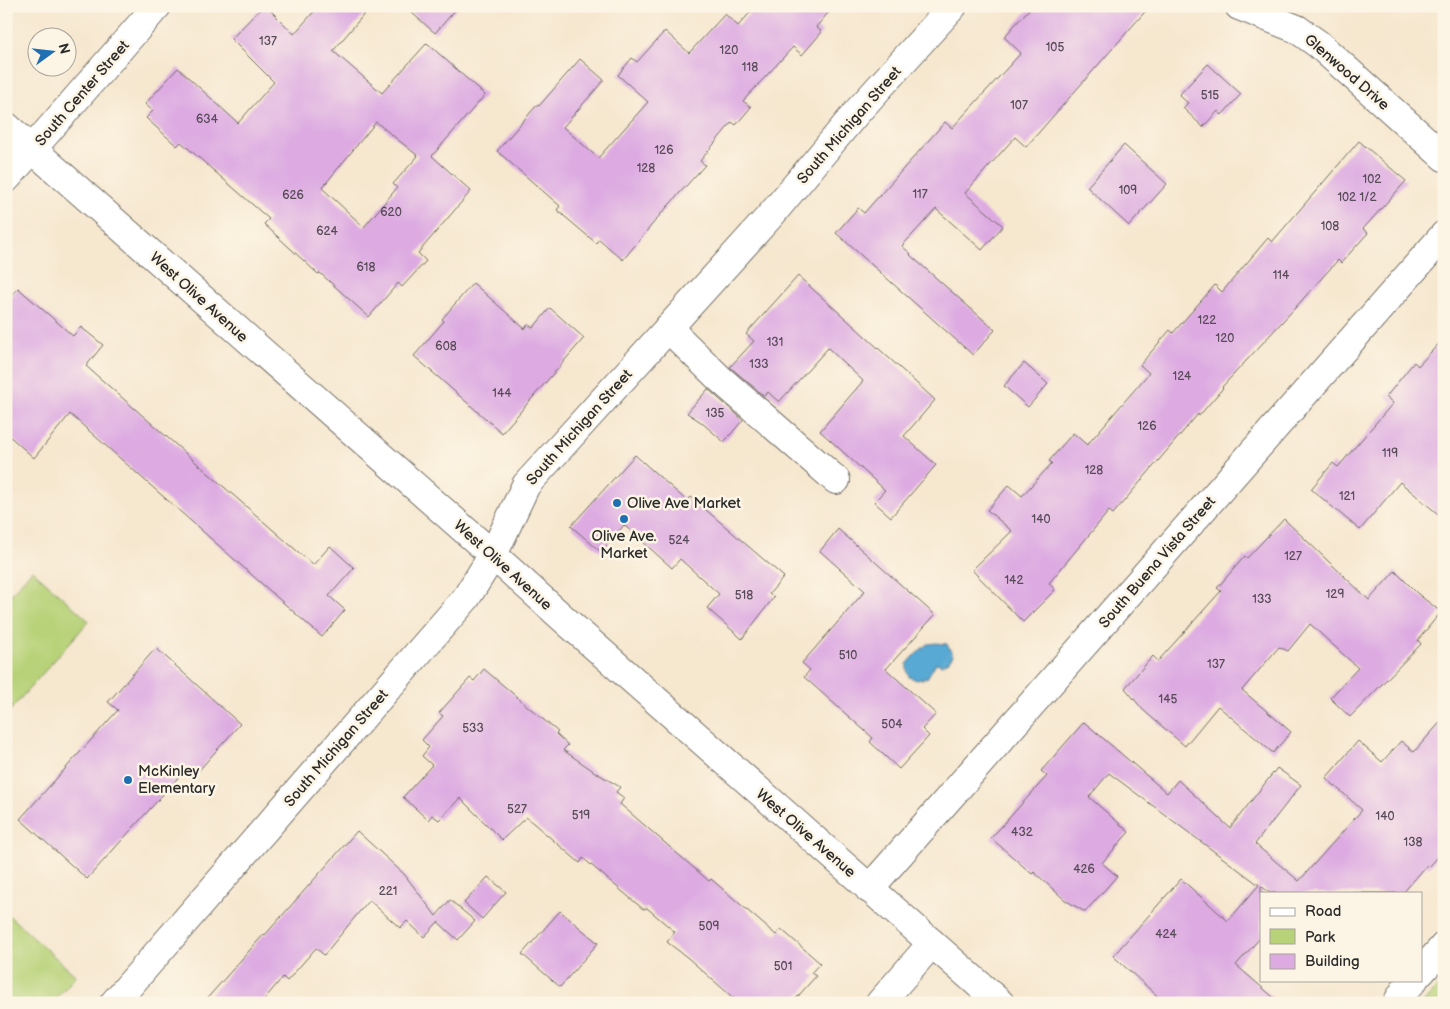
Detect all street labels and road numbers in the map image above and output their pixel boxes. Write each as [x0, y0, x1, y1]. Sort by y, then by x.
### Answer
street label: Glenwood Drive [1300, 30, 1393, 115]
street label: South Center Street [31, 36, 134, 150]
street label: South Michigan Street [793, 62, 906, 188]
street label: West Olive Avenue [146, 248, 252, 347]
street label: South Michigan Street [522, 365, 637, 489]
street label: South Buena Vista Street [1095, 492, 1220, 632]
street label: West Olive Avenue [450, 516, 556, 615]
street label: South Michigan Street [280, 685, 393, 811]
street label: West Olive Avenue [752, 785, 859, 882]

